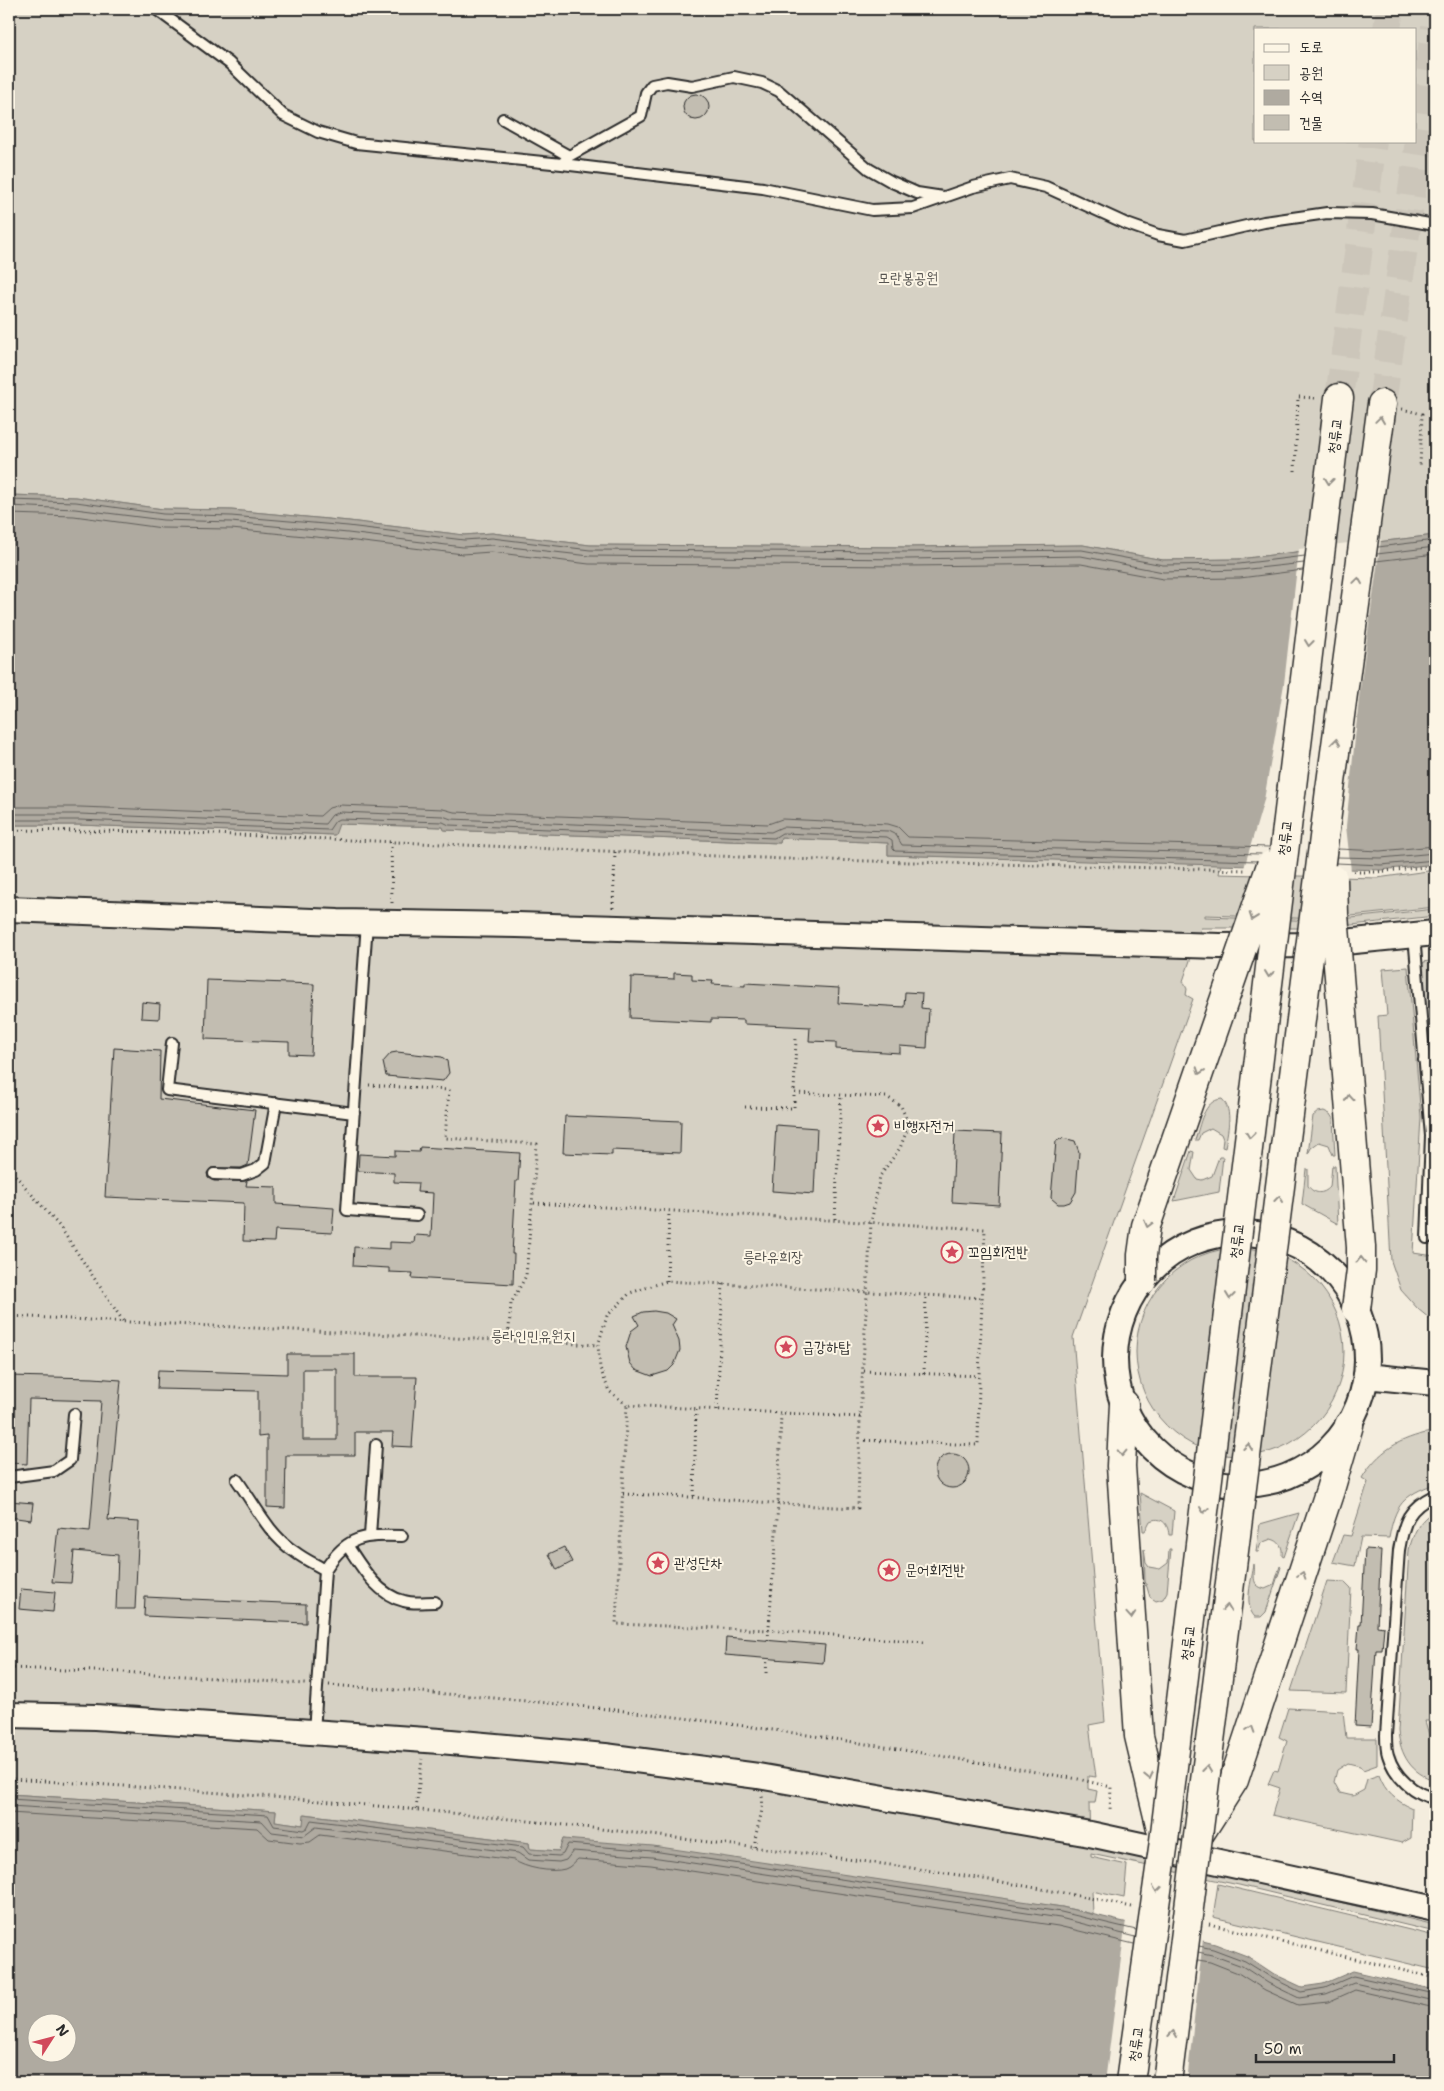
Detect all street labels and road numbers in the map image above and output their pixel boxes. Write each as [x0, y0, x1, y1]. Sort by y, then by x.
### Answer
street label: 청류교 [1323, 417, 1347, 455]
street label: 청류교 [1273, 819, 1297, 857]
street label: 청류교 [1225, 1222, 1249, 1260]
street label: 청류교 [1176, 1624, 1200, 1662]
street label: 청류교 [1124, 2025, 1148, 2063]

